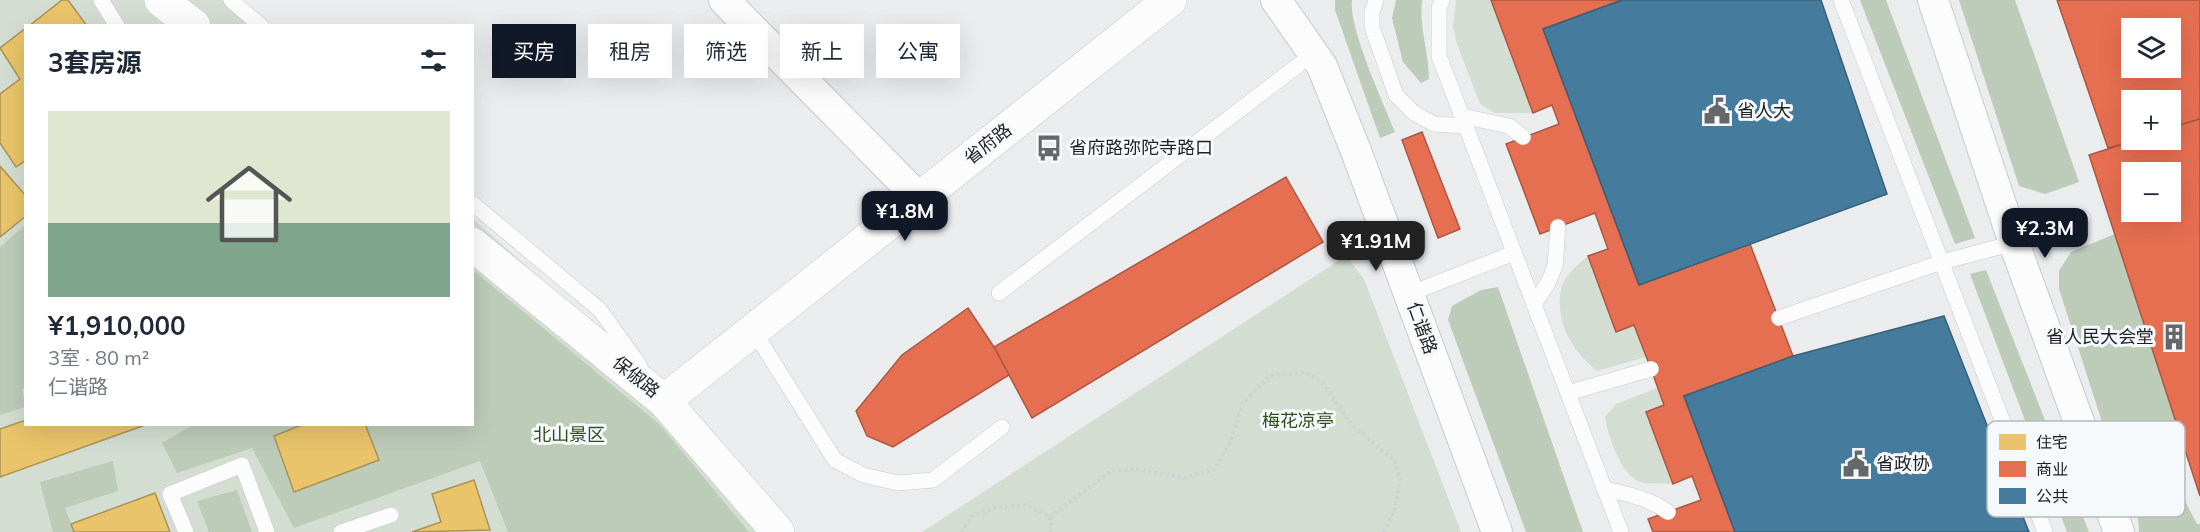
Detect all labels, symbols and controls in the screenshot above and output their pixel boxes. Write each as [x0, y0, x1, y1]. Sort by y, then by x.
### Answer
map controls [2121, 18, 2181, 222]
button: layers [2121, 18, 2181, 78]
chip: 买房 [492, 24, 576, 78]
chip: 租房 [588, 24, 672, 78]
chip: 筛选 [684, 24, 768, 78]
chip: 新上 [780, 24, 864, 78]
chip: 公寓 [876, 24, 960, 78]
icon: filters [417, 44, 450, 77]
text: 3套房源 [48, 46, 142, 79]
button: + [2121, 90, 2181, 150]
public building icon: 省人大 [1702, 96, 1732, 126]
place label: 省人大 [1737, 99, 1791, 122]
street label: 省府路 [959, 118, 1016, 169]
bus stop icon: 省府路弥陀寺路口 [1034, 133, 1064, 163]
place label: 省府路弥陀寺路口 [1069, 136, 1213, 159]
icon: home [195, 150, 303, 258]
button: − [2121, 162, 2181, 222]
pin: ¥1.8M [863, 191, 947, 242]
text: ¥1.8M [876, 198, 934, 223]
pin: ¥2.3M [2003, 208, 2087, 259]
text: ¥2.3M [2016, 215, 2074, 240]
pin: ¥1.91M [1327, 221, 1425, 272]
text: ¥1.91M [1341, 228, 1411, 253]
street label: 仁谐路 [1402, 299, 1443, 357]
text: ¥1,910,000 [48, 309, 186, 342]
building icon: 省人民大会堂 [2159, 322, 2189, 352]
place label: 省人民大会堂 [2046, 325, 2154, 348]
text: 3室 · 80 m² [48, 345, 149, 370]
street label: 保俶路 [608, 351, 665, 403]
text: 仁谐路 [48, 374, 108, 399]
park label: 梅花凉亭 [1262, 409, 1334, 432]
legend [1987, 421, 2185, 517]
park label: 北山景区 [533, 423, 605, 446]
text: 住宅 [2036, 432, 2068, 452]
public building icon: 省政协 [1841, 449, 1871, 479]
place label: 省政协 [1876, 452, 1930, 475]
text: 商业 [2036, 459, 2068, 479]
text: 公共 [2036, 486, 2068, 506]

